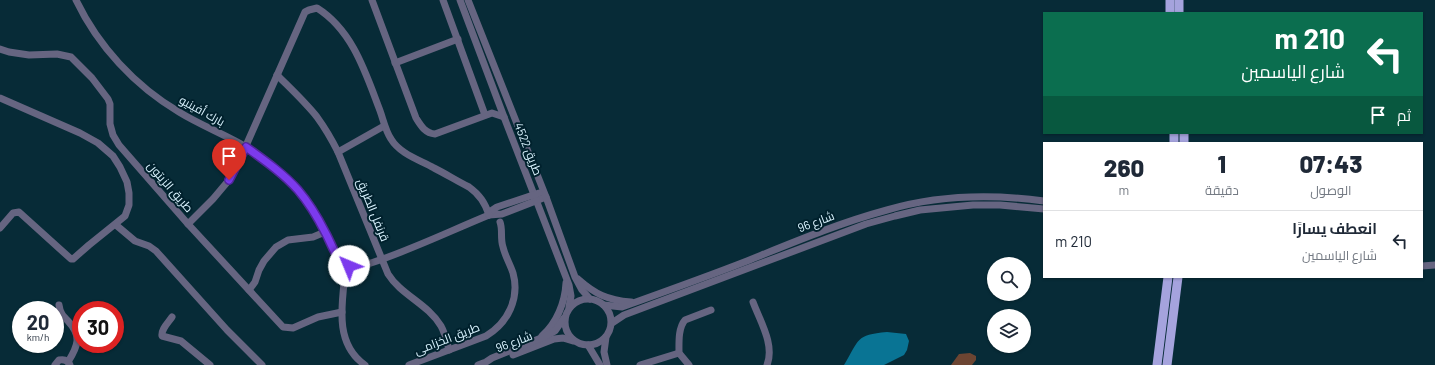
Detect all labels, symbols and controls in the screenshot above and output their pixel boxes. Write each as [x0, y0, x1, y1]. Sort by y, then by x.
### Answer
text: 210 m [1275, 21, 1345, 55]
icon: left [1359, 28, 1411, 80]
text: شارع الياسمين [1241, 60, 1345, 82]
street label: بارك أفينيو [177, 92, 228, 129]
icon: arrive [1367, 104, 1389, 126]
text: ثم [1397, 106, 1411, 124]
street label: طريق 4522 [511, 120, 546, 177]
pin [212, 139, 246, 180]
icon: arrive [218, 145, 240, 167]
text: 1 [1218, 149, 1226, 178]
text: 07:43 [1299, 149, 1362, 178]
text: 260 [1104, 153, 1144, 182]
street label: طريق الزيتون [144, 158, 197, 215]
street label: قرنفل الطريق [354, 176, 393, 243]
text: m [1119, 182, 1129, 198]
text: دقيقة [1205, 182, 1239, 198]
text: الوصول [1310, 182, 1352, 198]
street label: شارع 96 [795, 208, 837, 236]
text: انعطف يسارًا [1292, 219, 1377, 237]
icon: left [1389, 230, 1411, 252]
text: 210 m [1055, 232, 1092, 250]
position arrow [328, 245, 370, 287]
text: شارع الياسمين [1302, 247, 1377, 263]
map controls [987, 257, 1031, 353]
button: search [987, 257, 1031, 301]
speed limit sign: 30 [72, 301, 124, 353]
button: layers [987, 309, 1031, 353]
text: 20 [27, 310, 49, 334]
street label: طريق الخزامى [412, 319, 482, 358]
street label: شارع 96 [493, 328, 535, 356]
text: km/h [27, 331, 49, 343]

